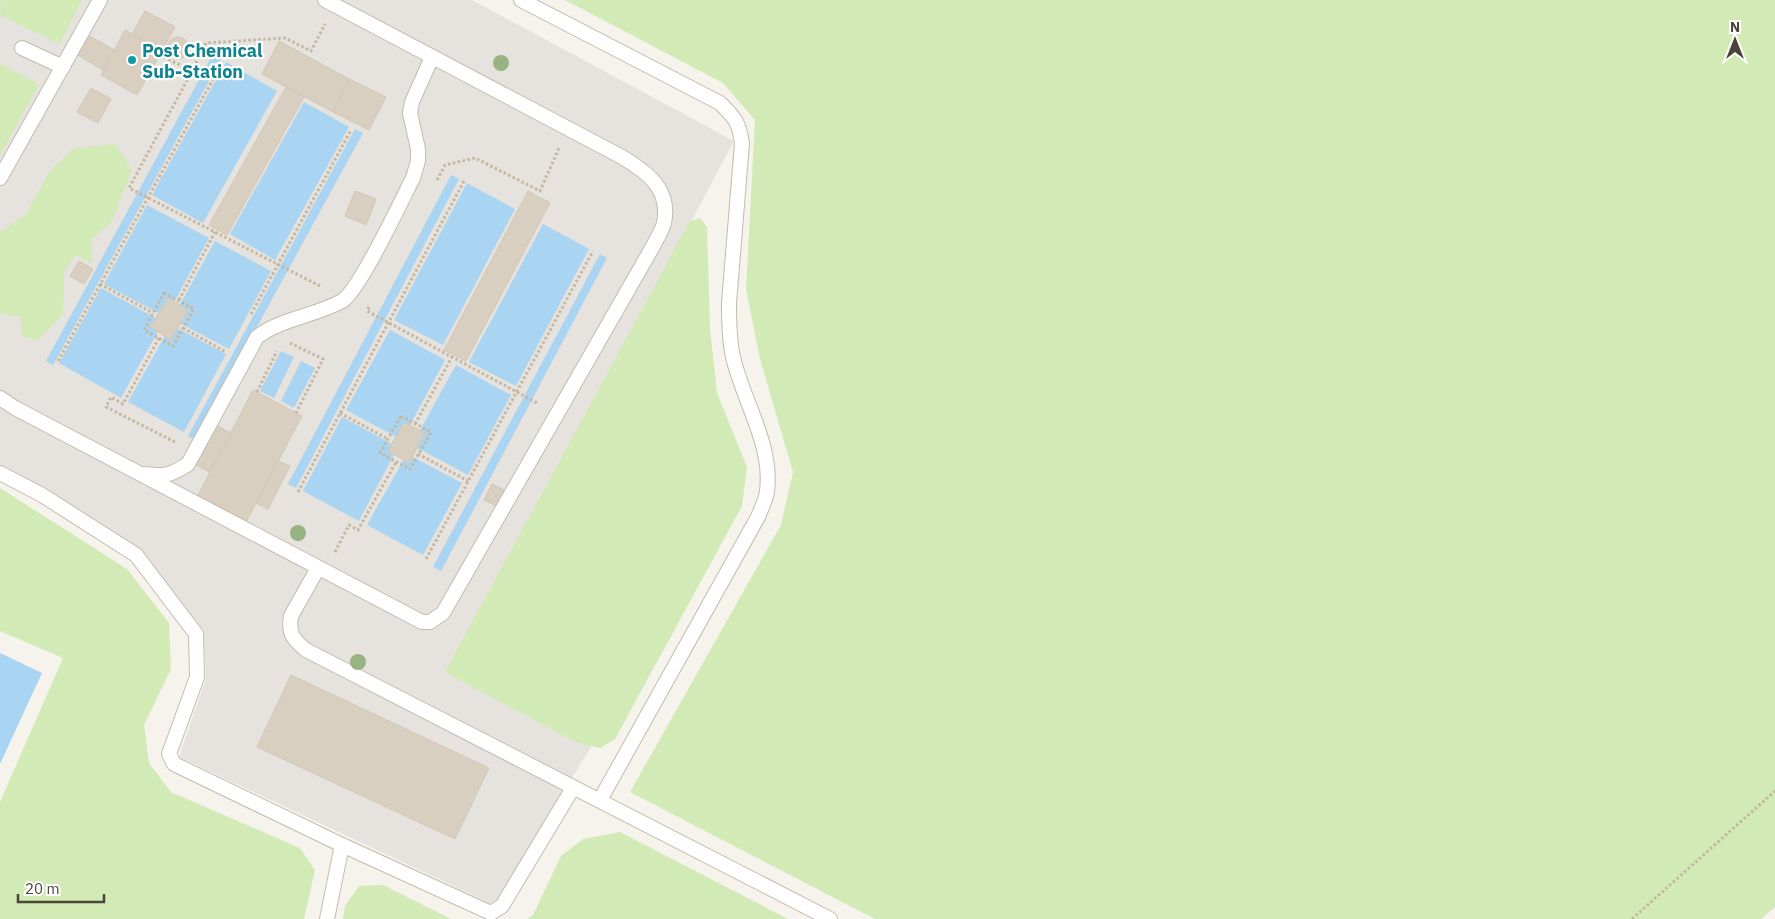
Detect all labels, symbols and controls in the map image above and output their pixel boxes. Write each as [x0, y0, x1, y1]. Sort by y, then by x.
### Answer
north arrow [1710, 15, 1760, 65]
text: N [1730, 18, 1740, 36]
place label: Post Chemical Sub-Station [142, 39, 263, 83]
marker: Post Chemical Sub-Station [126, 54, 138, 66]
scale bar [18, 872, 104, 904]
text: 20 m [25, 879, 60, 898]

